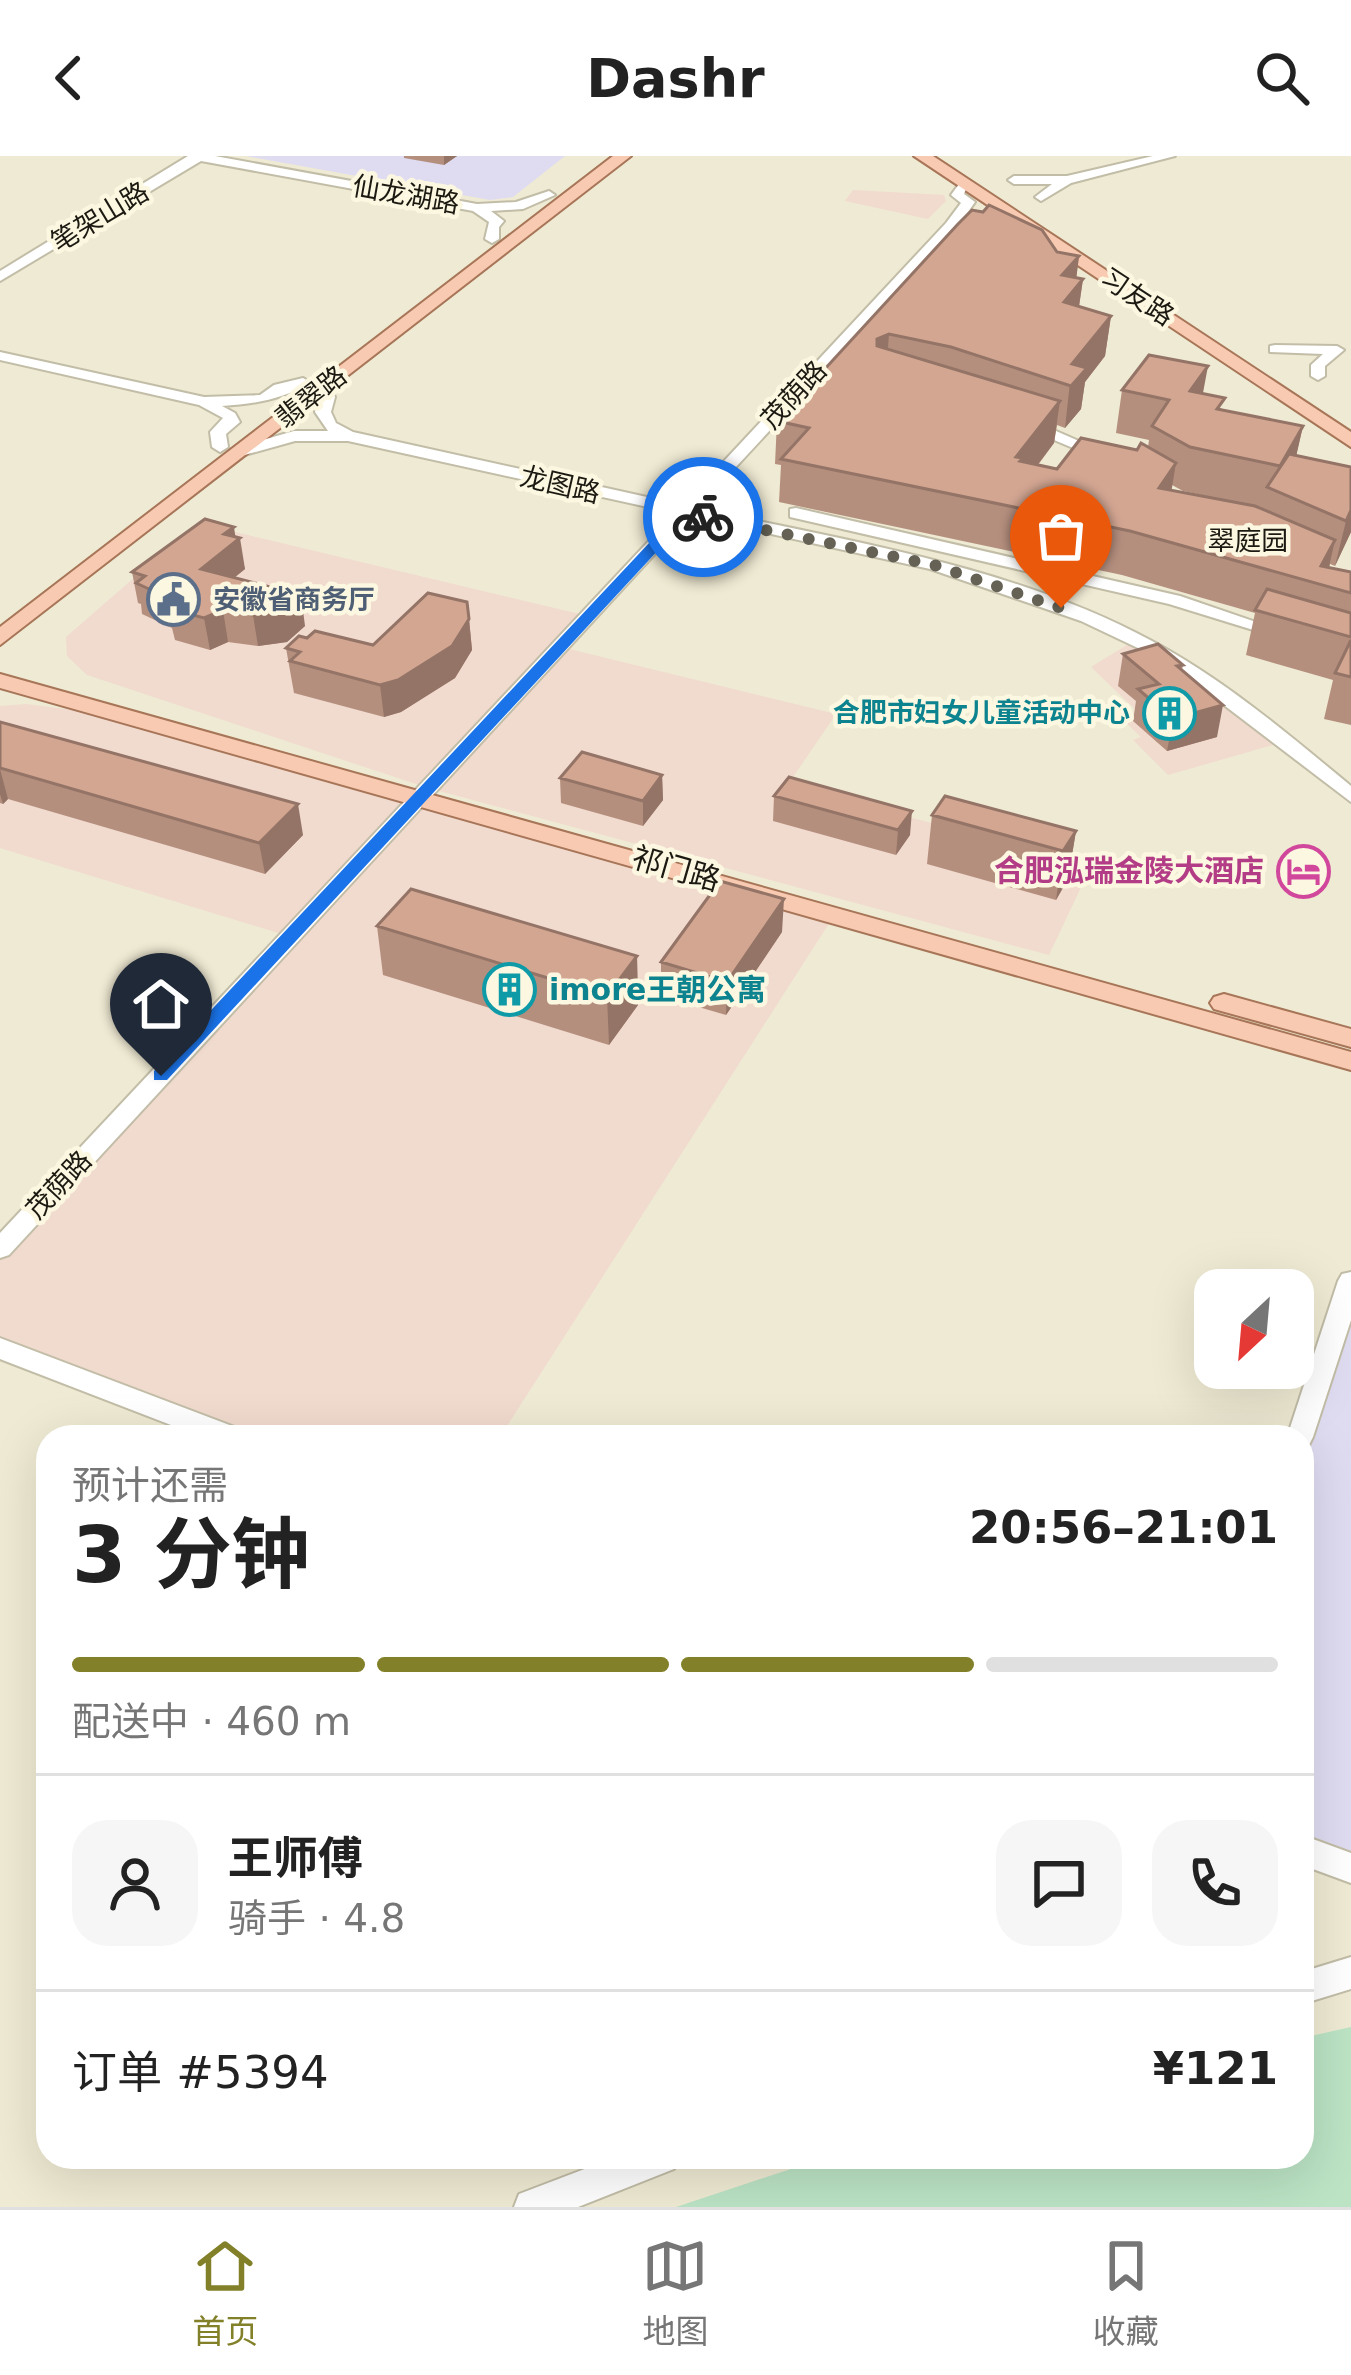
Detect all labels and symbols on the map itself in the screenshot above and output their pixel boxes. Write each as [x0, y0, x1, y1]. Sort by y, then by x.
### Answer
street label: 仙龙湖路 [350, 170, 462, 219]
street label: 笔架山路 [45, 175, 154, 258]
street label: 习友路 [1095, 262, 1180, 332]
street label: 茂荫路 [755, 354, 833, 435]
street label: 翡翠路 [269, 359, 352, 434]
courier [643, 457, 763, 577]
street label: 龙图路 [517, 460, 603, 509]
pin [1010, 485, 1112, 608]
district label: 翠庭园 [1208, 525, 1289, 556]
public building icon: 安徽省商务厅 [146, 572, 202, 628]
place label: 安徽省商务厅 [213, 584, 375, 615]
building icon: 合肥市妇女儿童活动中心 [1141, 685, 1197, 741]
place label: 合肥市妇女儿童活动中心 [833, 697, 1130, 728]
street label: 祁门路 [628, 839, 724, 898]
hotel icon: 合肥泓瑞金陵大酒店 [1275, 843, 1331, 899]
place label: 合肥泓瑞金陵大酒店 [994, 853, 1264, 888]
pin [110, 953, 212, 1076]
building icon: imore王朝公寓 [482, 962, 538, 1018]
place label: imore王朝公寓 [549, 972, 766, 1007]
street label: 茂荫路 [20, 1144, 98, 1225]
north arrow [1194, 1269, 1314, 1389]

